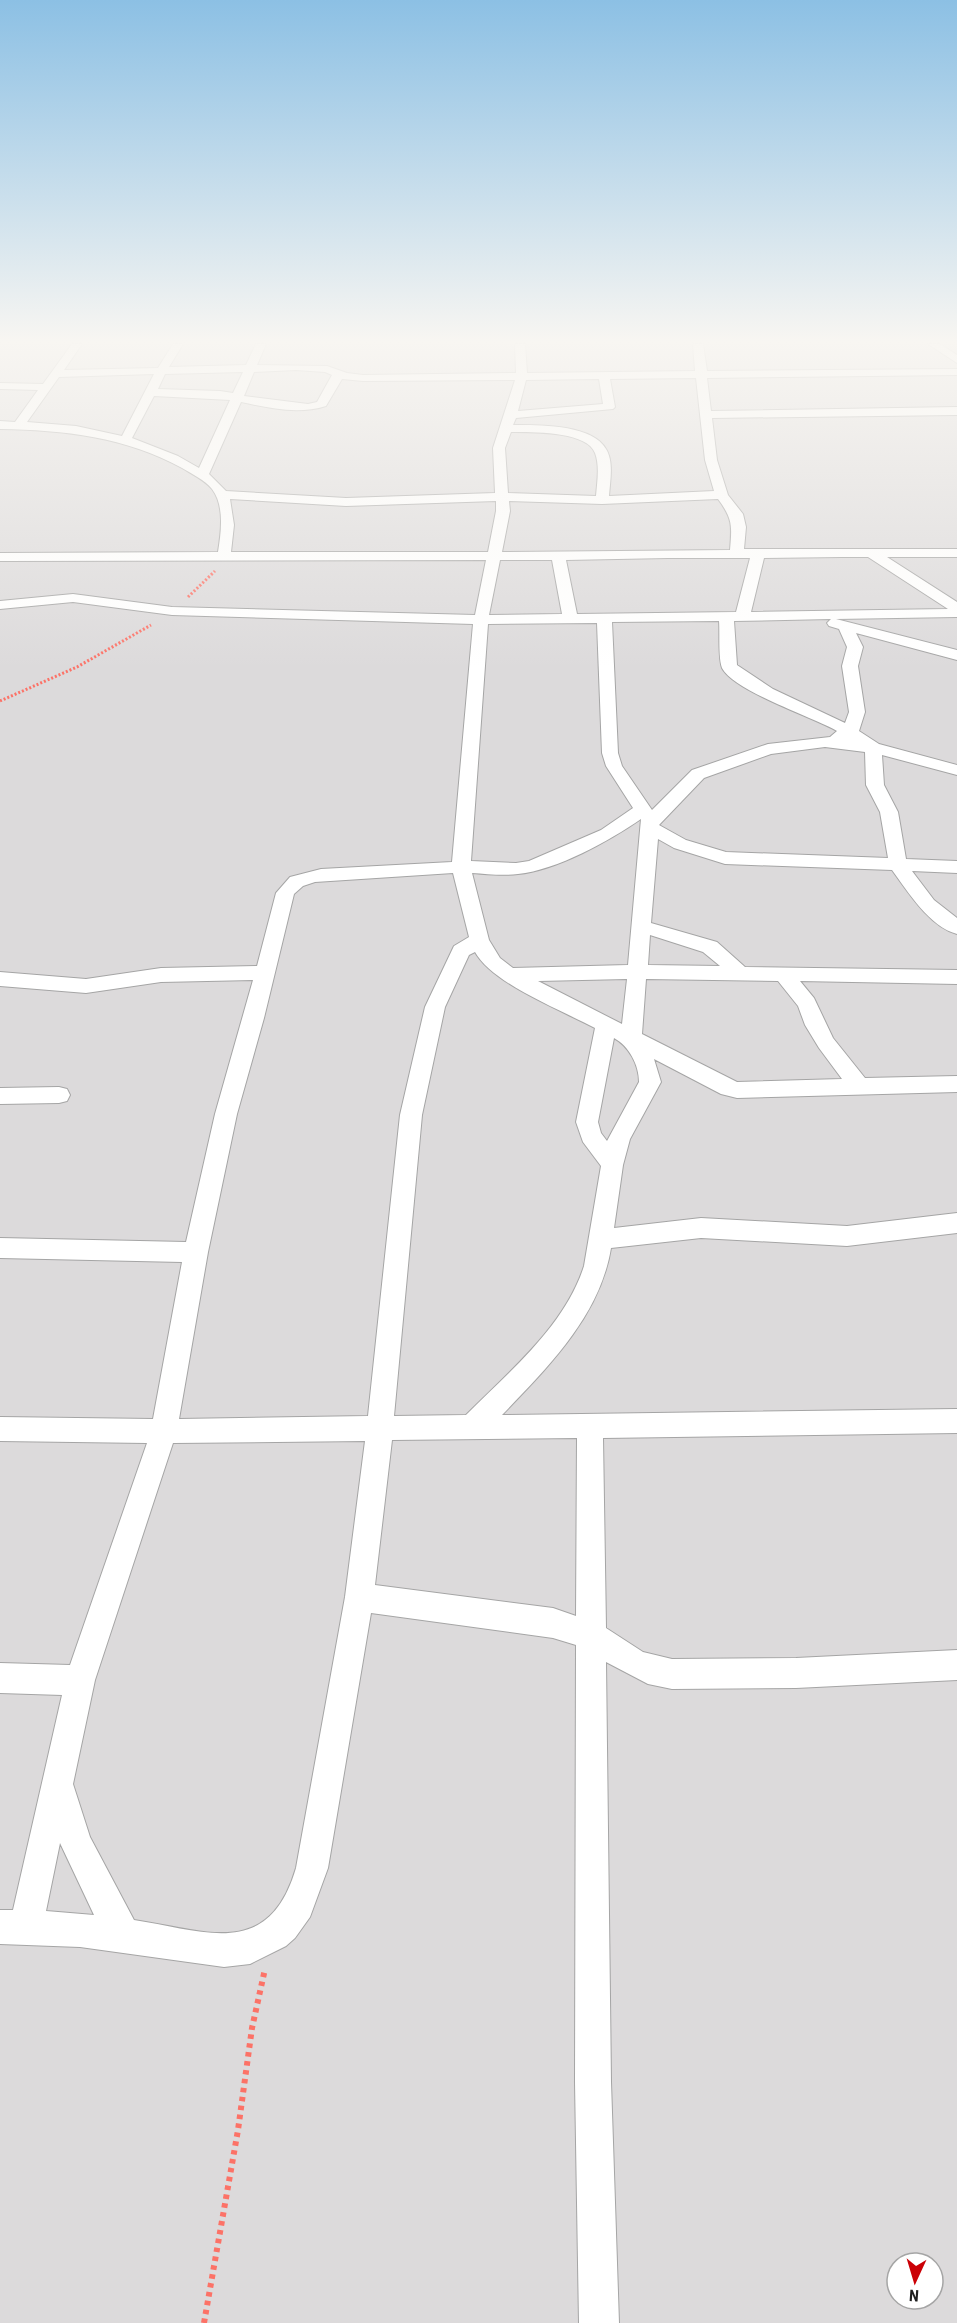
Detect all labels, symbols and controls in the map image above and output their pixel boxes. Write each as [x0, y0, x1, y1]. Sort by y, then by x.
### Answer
north arrow [885, 2251, 945, 2311]
text: N [908, 2286, 920, 2305]

